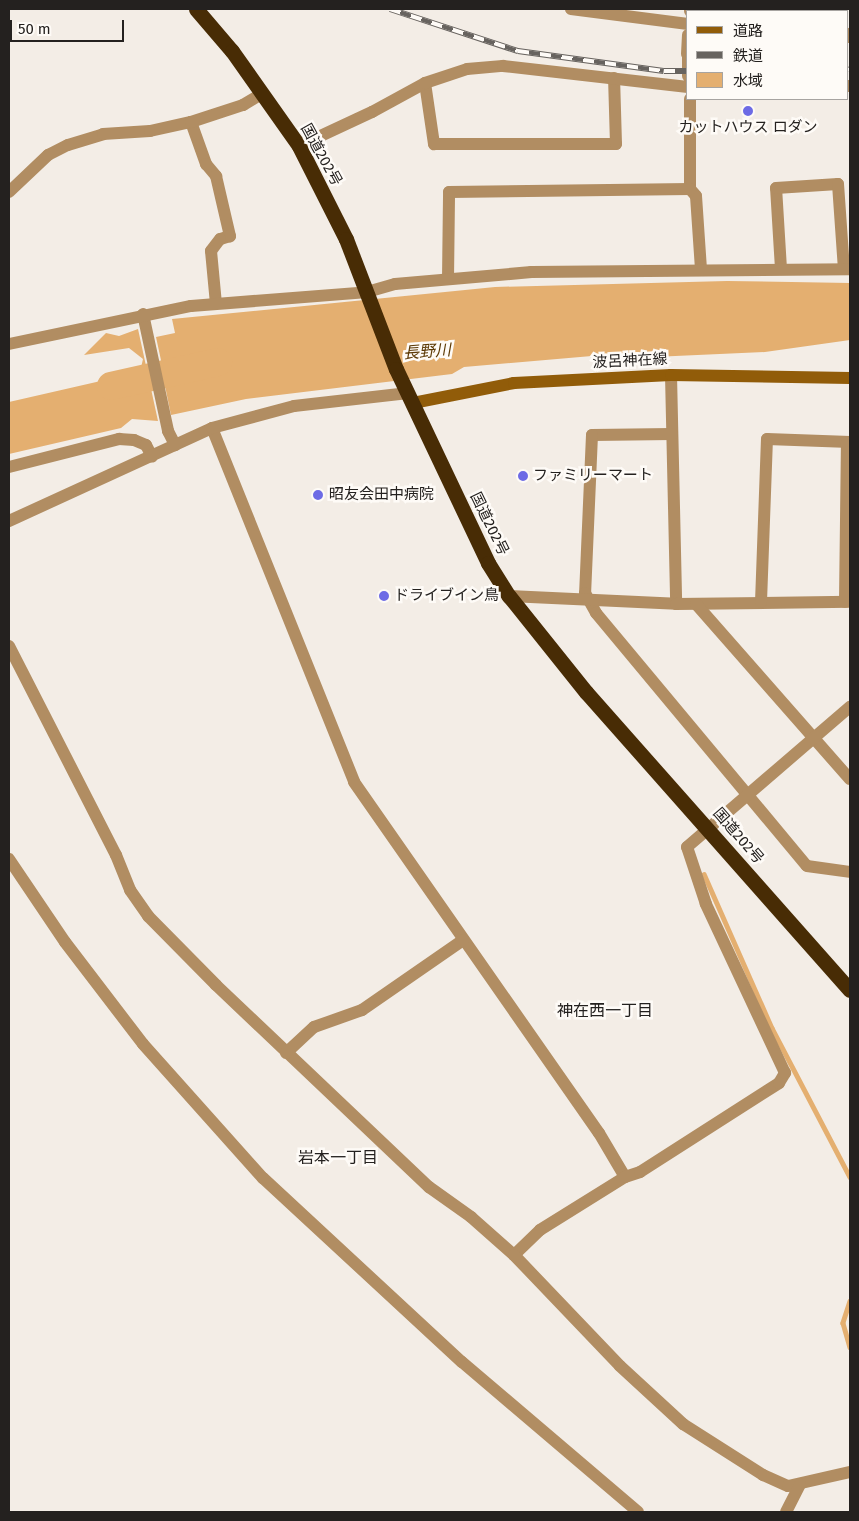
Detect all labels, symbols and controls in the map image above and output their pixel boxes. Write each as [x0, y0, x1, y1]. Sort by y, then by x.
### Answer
scale bar [12, 10, 126, 42]
legend [686, 10, 849, 100]
text: 50 m [18, 20, 51, 38]
text: 道路 [733, 22, 763, 40]
text: 鉄道 [733, 47, 763, 65]
text: 水域 [733, 72, 763, 90]
marker: カットハウス ロダン [742, 105, 754, 117]
place label: カットハウス ロダン [679, 119, 817, 137]
street label: 国道202号 [297, 121, 345, 189]
water label: 長野川 [402, 341, 452, 363]
street label: 波呂神在線 [592, 350, 668, 372]
place label: ファミリーマート [533, 467, 653, 485]
marker: ファミリーマート [517, 470, 529, 482]
place label: 昭友会田中病院 [329, 486, 434, 504]
marker: 昭友会田中病院 [311, 488, 325, 502]
street label: 国道202号 [466, 489, 512, 559]
place label: ドライブイン鳥 [394, 587, 499, 605]
marker: ドライブイン鳥 [378, 590, 390, 602]
street label: 国道202号 [709, 804, 767, 868]
district label: 神在西一丁目 [557, 1001, 653, 1021]
district label: 岩本一丁目 [298, 1148, 378, 1168]

